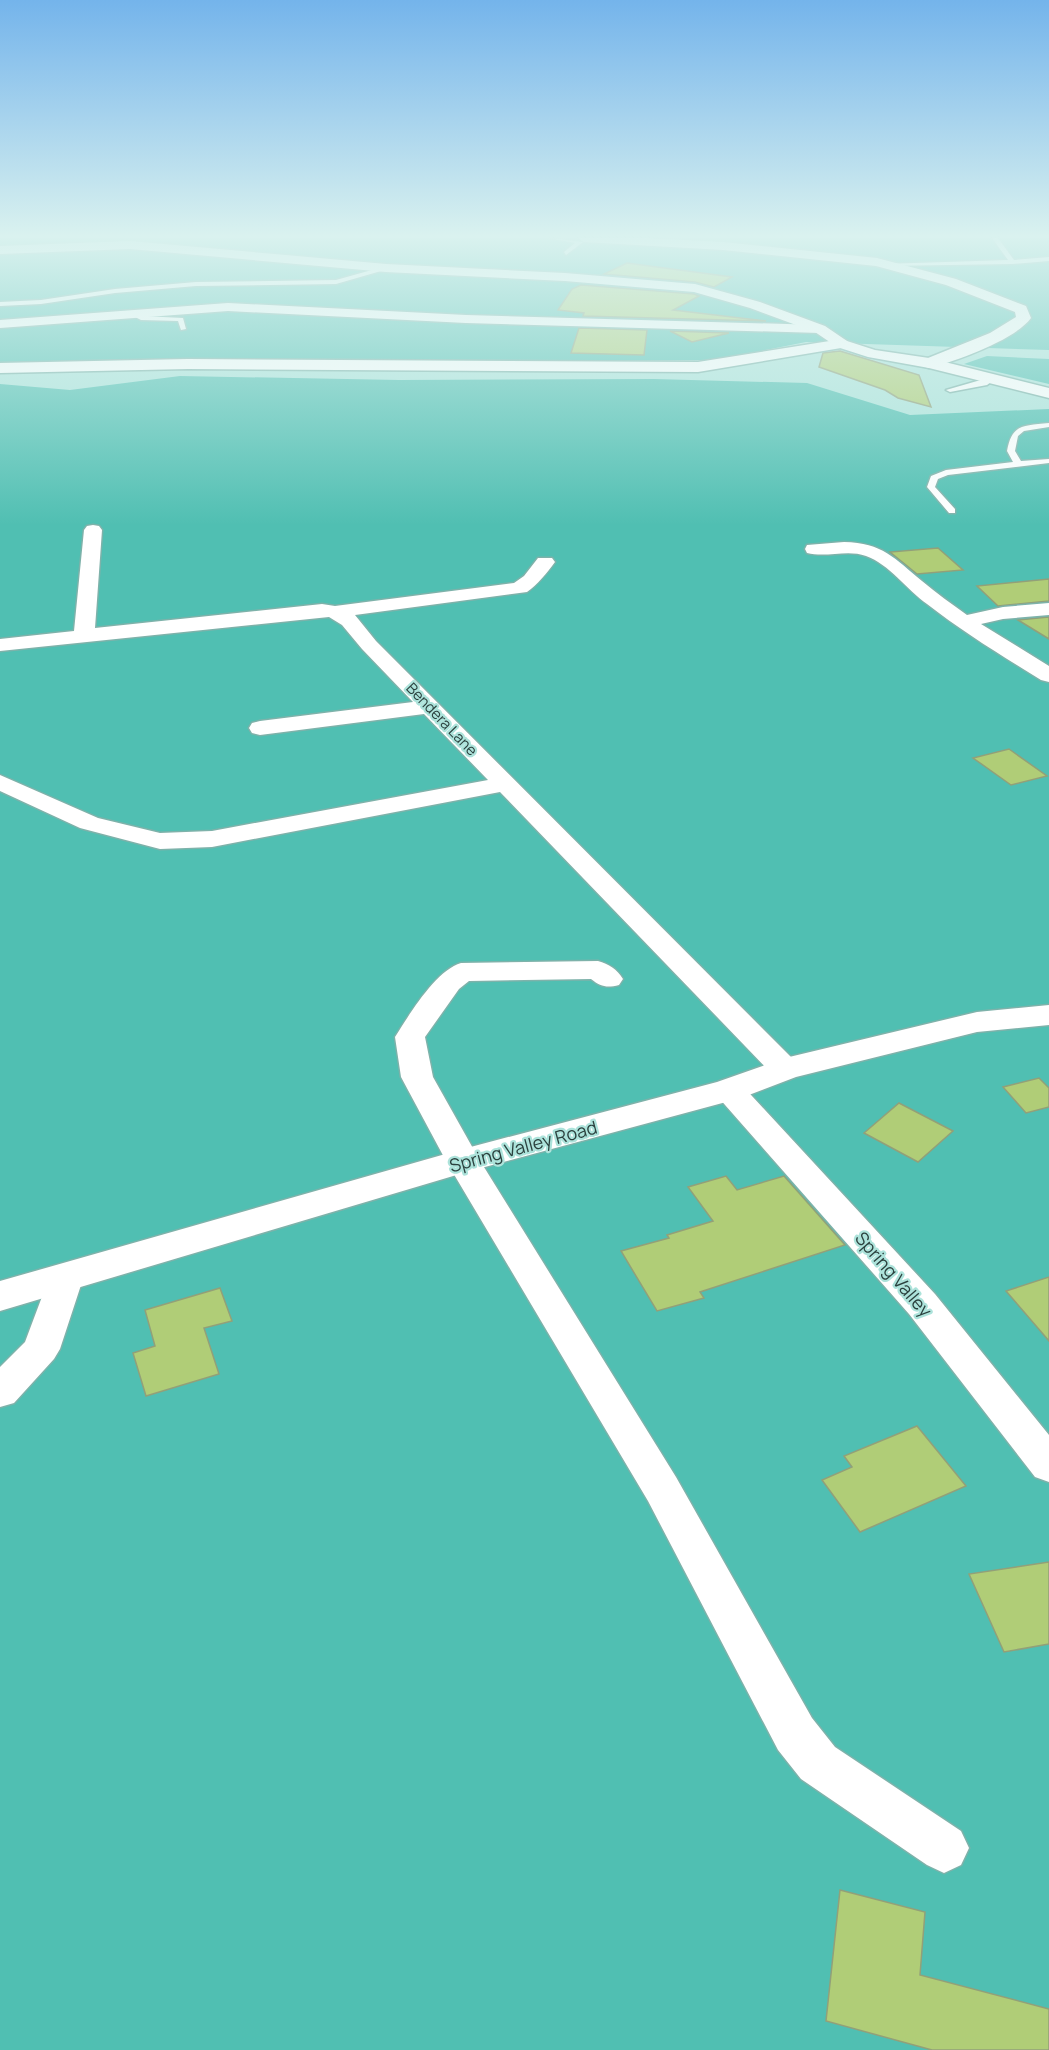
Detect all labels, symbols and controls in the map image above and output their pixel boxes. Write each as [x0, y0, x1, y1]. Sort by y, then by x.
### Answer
street label: Bendera Lane [402, 678, 482, 760]
street label: Spring Valley Road [447, 1115, 599, 1177]
street label: Spring Valley [850, 1226, 938, 1322]

